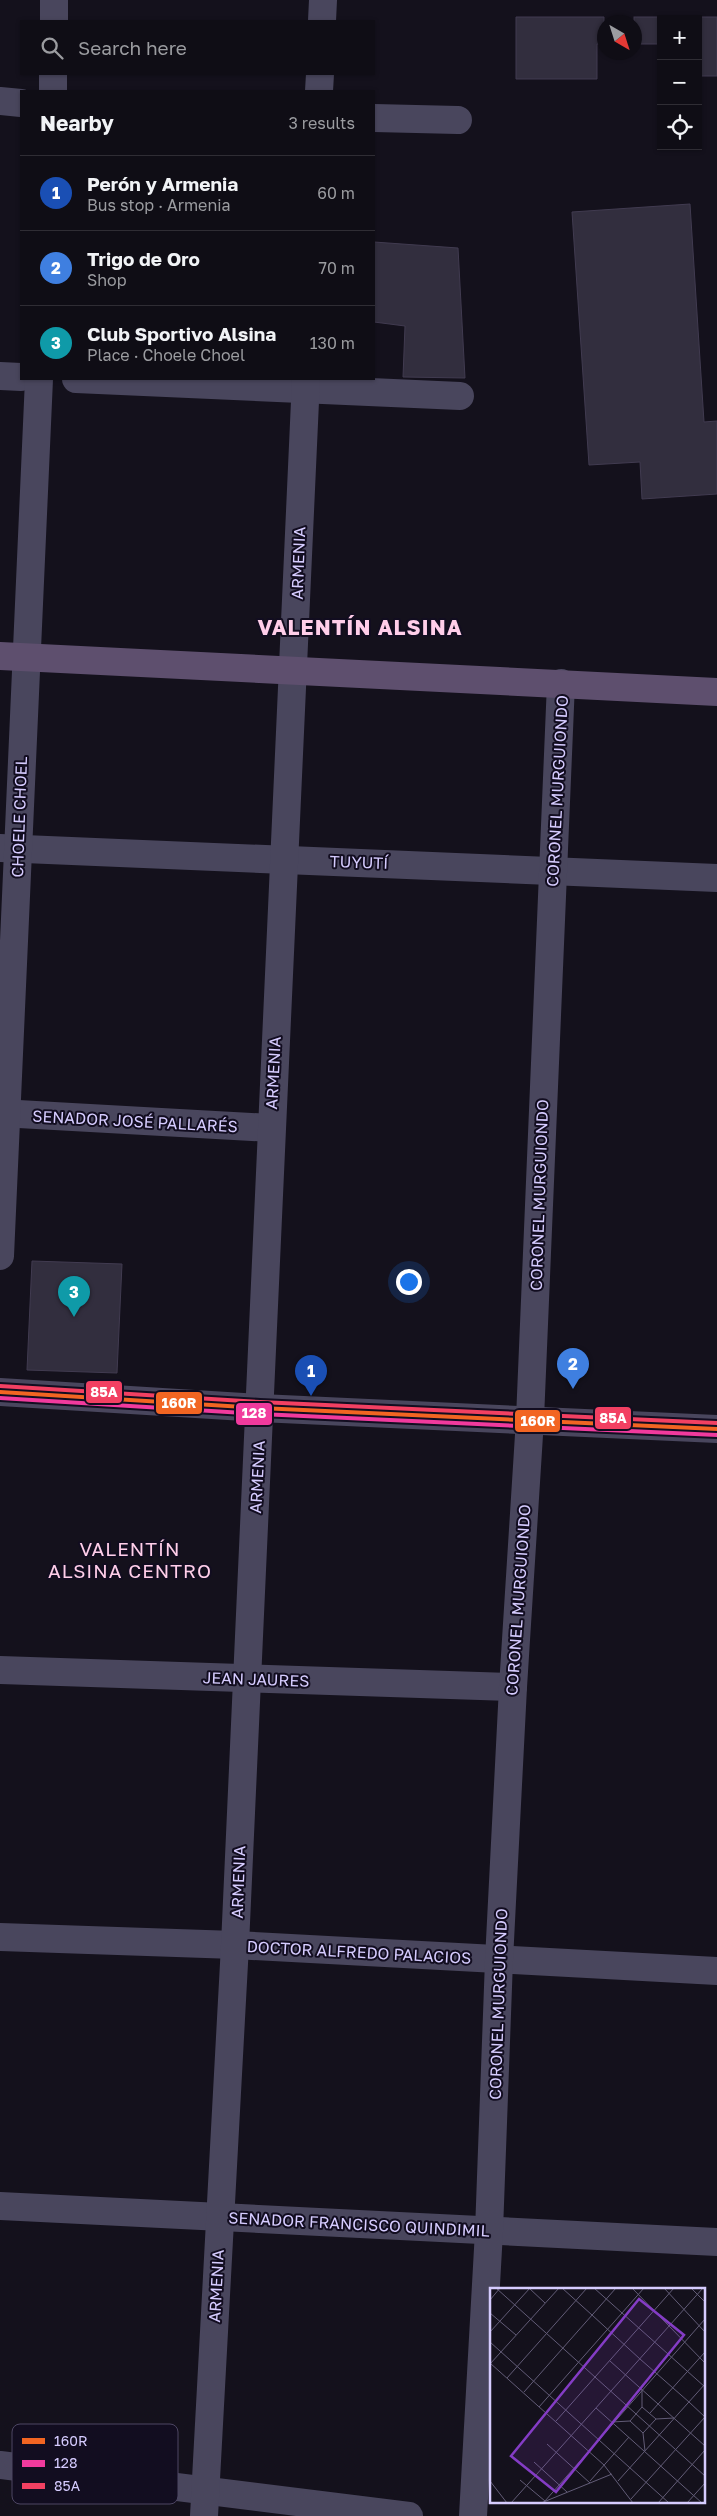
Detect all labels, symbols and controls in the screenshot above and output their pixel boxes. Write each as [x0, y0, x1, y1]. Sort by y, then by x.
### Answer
north arrow [597, 15, 642, 60]
map controls [657, 15, 702, 150]
button: + [657, 15, 702, 60]
search box [20, 20, 375, 75]
icon: search [38, 34, 66, 62]
text: Search here [78, 36, 187, 59]
button: − [657, 60, 702, 105]
button: locate [657, 105, 702, 150]
text: Nearby [40, 110, 114, 136]
text: 3 results [288, 113, 355, 133]
text: Perón y Armenia [87, 172, 238, 195]
text: 1 [52, 183, 60, 203]
text: 60 m [317, 183, 355, 203]
text: Bus stop · Armenia [87, 195, 231, 215]
text: Trigo de Oro [87, 247, 200, 270]
text: 2 [51, 258, 61, 278]
text: 70 m [318, 258, 355, 278]
text: Shop [87, 270, 127, 290]
text: Club Sportivo Alsina [87, 322, 276, 345]
text: 3 [51, 333, 61, 353]
text: 130 m [310, 333, 355, 353]
text: Place · Choele Choel [87, 345, 245, 365]
street label: ARMENIA [287, 526, 309, 600]
district label: VALENTÍN ALSINA [257, 614, 463, 640]
street label: CORONEL MURGUIONDO [542, 695, 572, 887]
street label: CHOELE CHOEL [7, 756, 31, 878]
street label: TUYUTÍ [329, 851, 390, 873]
street label: ARMENIA [261, 1036, 285, 1110]
street label: CORONEL MURGUIONDO [526, 1099, 552, 1291]
street label: SENADOR JOSÉ PALLARÉS [32, 1106, 238, 1136]
your location [396, 1269, 422, 1295]
pin: 3 [58, 1276, 90, 1317]
pin: 2 [557, 1348, 589, 1389]
pin: 1 [295, 1355, 327, 1396]
line badge: 85A [85, 1380, 123, 1404]
text: 85A [90, 1383, 118, 1400]
line badge: 160R [155, 1391, 203, 1415]
text: 160R [162, 1394, 197, 1411]
line badge: 128 [235, 1402, 273, 1426]
text: 128 [242, 1404, 266, 1421]
line badge: 85A [594, 1406, 632, 1430]
line badge: 160R [514, 1409, 561, 1433]
text: 85A [599, 1409, 627, 1426]
text: 160R [521, 1412, 556, 1429]
street label: ARMENIA [245, 1440, 269, 1514]
street label: CORONEL MURGUIONDO [501, 1504, 535, 1696]
district label: VALENTÍN ALSINA CENTRO [48, 1537, 212, 1582]
street label: JEAN JAURES [202, 1667, 310, 1691]
street label: ARMENIA [227, 1845, 249, 1919]
street label: CORONEL MURGUIONDO [485, 1908, 511, 2100]
street label: DOCTOR ALFREDO PALACIOS [246, 1936, 472, 1968]
street label: SENADOR FRANCISCO QUINDIMIL [228, 2207, 490, 2241]
street label: ARMENIA [204, 2249, 228, 2323]
inset map [490, 2288, 704, 2504]
legend [12, 2424, 178, 2504]
text: 160R [54, 2432, 87, 2449]
text: 128 [54, 2454, 77, 2471]
text: 85A [54, 2477, 81, 2494]

